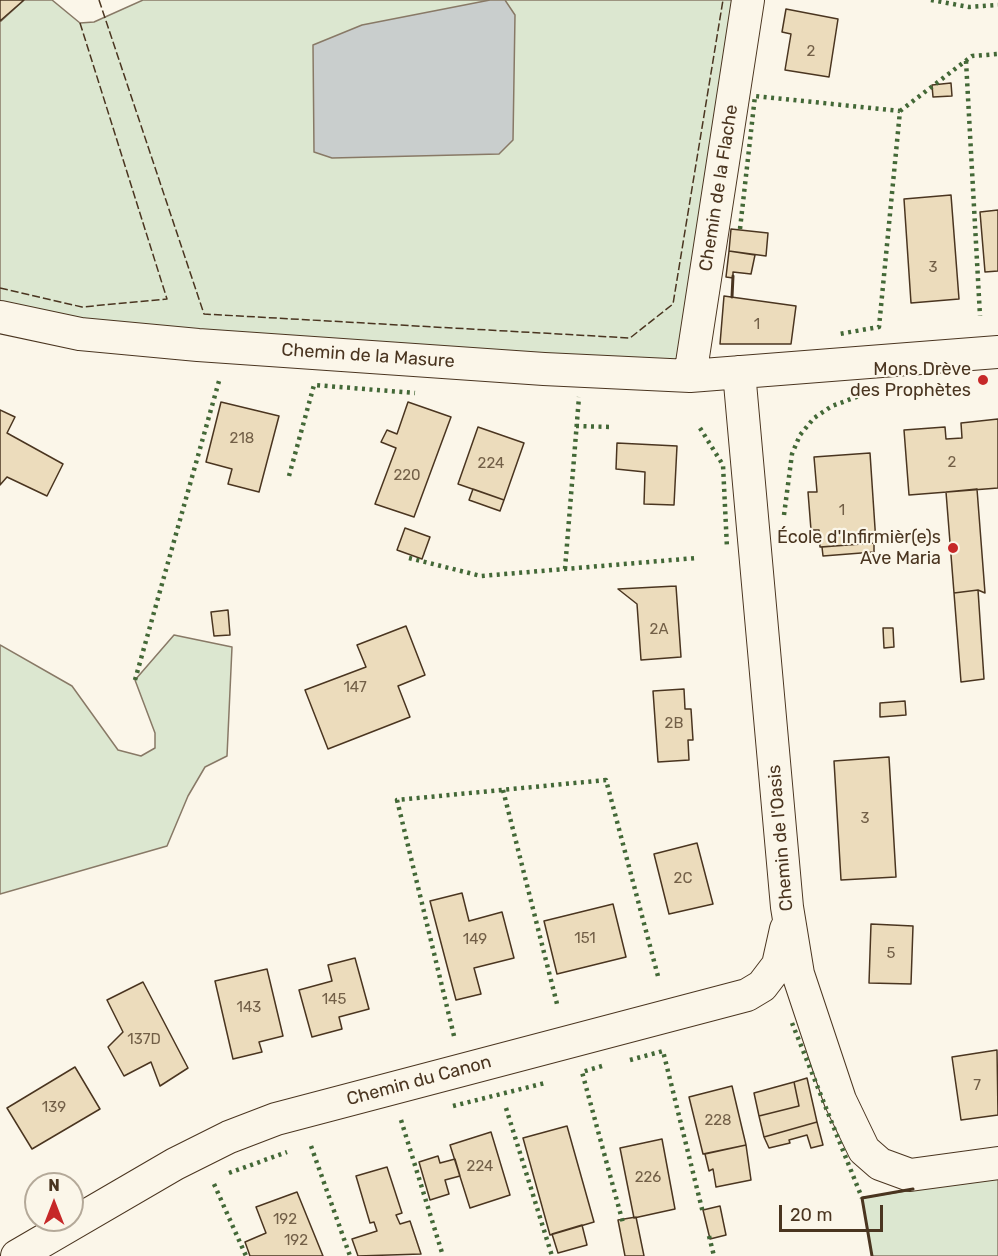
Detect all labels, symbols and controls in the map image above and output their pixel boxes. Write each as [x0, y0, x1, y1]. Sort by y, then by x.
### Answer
house number: 2 [807, 43, 815, 61]
street label: Chemin de la Flache [695, 103, 743, 273]
house number: 3 [928, 259, 938, 277]
house number: 1 [754, 316, 760, 334]
street label: Chemin de la Masure [281, 339, 455, 373]
place label: Mons Drève des Prophètes [850, 359, 971, 401]
marker: Mons Drève des Prophètes [976, 373, 990, 387]
house number: 218 [230, 430, 254, 448]
house number: 2 [948, 454, 956, 472]
house number: 224 [478, 455, 504, 473]
house number: 220 [393, 467, 421, 485]
house number: 1 [839, 502, 845, 520]
place label: École d'Infirmièr(e)s Ave Maria [777, 527, 941, 570]
marker: École d'Infirmièr(e)s Ave Maria [946, 541, 960, 555]
house number: 2A [650, 621, 668, 639]
house number: 147 [343, 679, 367, 697]
house number: 2B [665, 715, 683, 733]
street label: Chemin de l'Oasis [764, 764, 798, 912]
house number: 3 [860, 810, 870, 828]
house number: 2C [674, 870, 692, 888]
house number: 151 [574, 930, 596, 948]
house number: 149 [463, 931, 487, 949]
house number: 5 [887, 945, 895, 963]
house number: 145 [322, 991, 346, 1009]
house number: 143 [237, 999, 261, 1017]
house number: 137D [127, 1031, 161, 1049]
street label: Chemin du Canon [344, 1051, 494, 1111]
house number: 7 [973, 1077, 981, 1095]
house number: 139 [42, 1099, 66, 1117]
house number: 228 [704, 1112, 732, 1130]
house number: 224 [467, 1158, 493, 1176]
house number: 226 [635, 1169, 661, 1187]
north arrow [24, 1172, 84, 1232]
text: N [48, 1176, 60, 1195]
scale bar [782, 1193, 886, 1231]
text: 20 m [790, 1204, 832, 1226]
house number: 192 [273, 1211, 297, 1229]
house number: 192 [284, 1232, 308, 1250]

